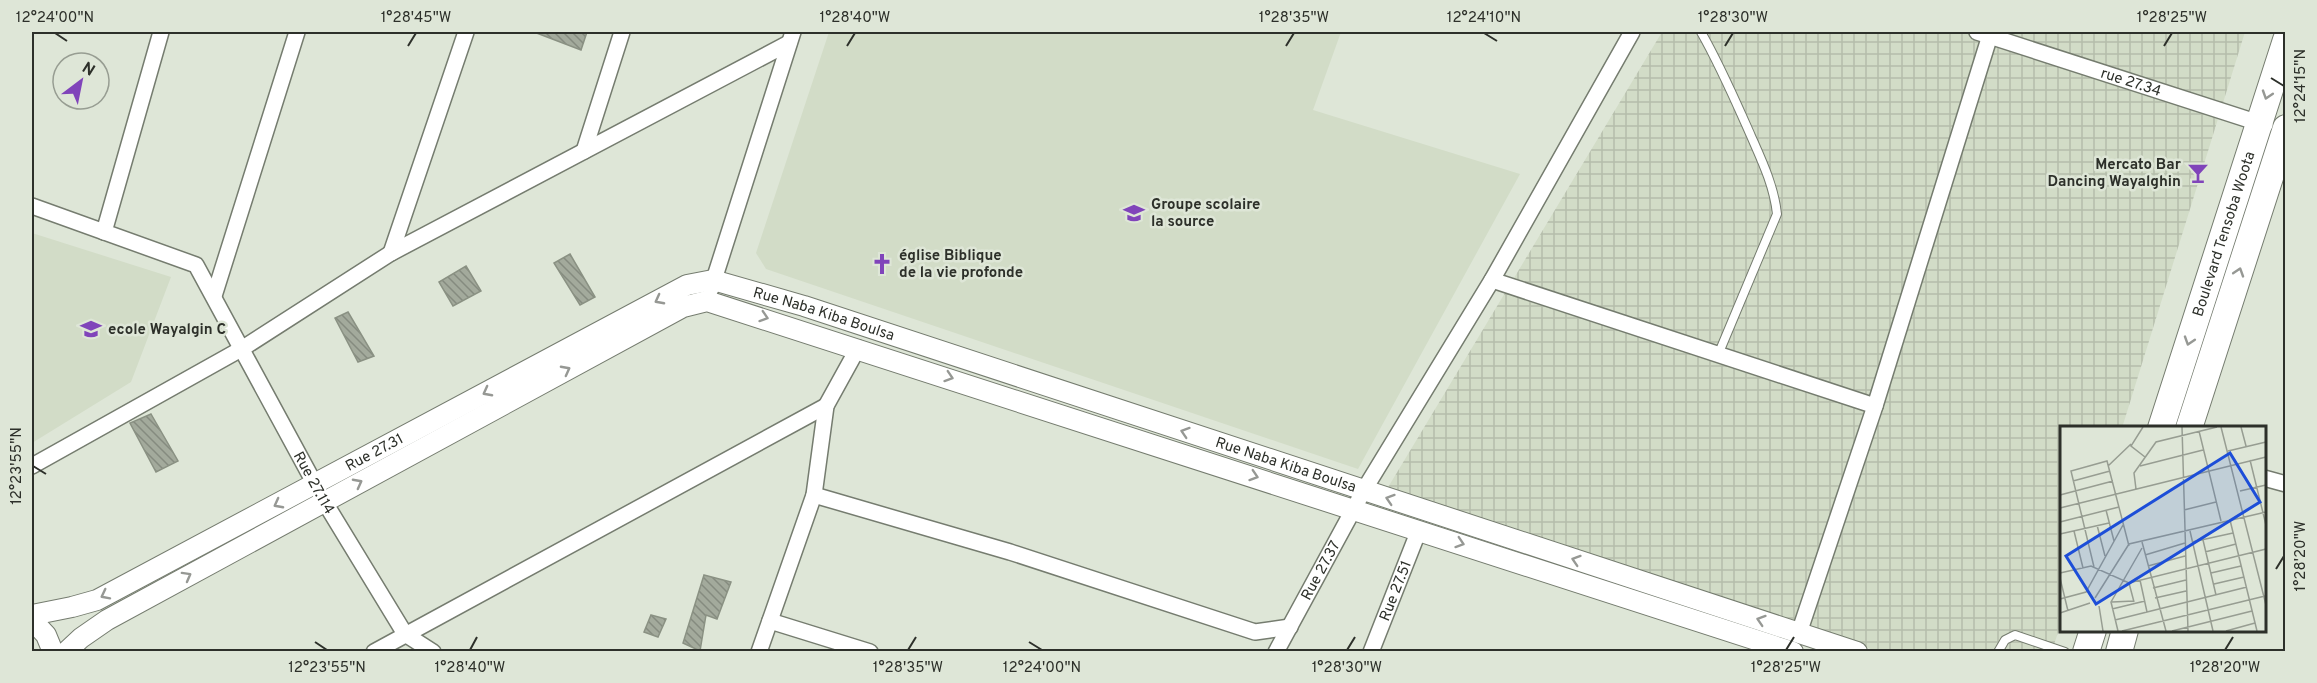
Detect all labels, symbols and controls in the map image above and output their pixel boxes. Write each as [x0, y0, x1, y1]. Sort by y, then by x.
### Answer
text: 12°24'00"N [16, 9, 94, 28]
text: 1°28'45"W [381, 9, 451, 28]
text: 1°28'40"W [820, 9, 890, 28]
text: 1°28'35"W [1259, 9, 1329, 28]
text: 12°24'10"N [1447, 9, 1521, 28]
text: 1°28'30"W [1698, 9, 1768, 28]
text: 1°28'25"W [2137, 9, 2207, 28]
text: 12°24'15"N [2292, 49, 2311, 123]
north arrow [51, 51, 111, 111]
text: N [78, 58, 98, 82]
street label: rue 27.34 [2098, 65, 2163, 102]
one-way arrow [2262, 89, 2274, 100]
street label: Boulevard Tensoba Woota [2189, 149, 2260, 319]
place label: Mercato Bar Dancing Wayalghin [2048, 156, 2182, 192]
bar icon: Mercato Bar Dancing Wayalghin [2186, 161, 2210, 185]
place label: Groupe scolaire la source [1151, 196, 1260, 232]
school or university icon: Groupe scolaire la source [1122, 201, 1146, 225]
place label: église Biblique de la vie profonde [899, 247, 1023, 283]
church icon: église Biblique de la vie profonde [870, 252, 894, 276]
one-way arrow [2232, 267, 2244, 278]
street label: Rue Naba Kiba Boulsa [751, 284, 897, 346]
one-way arrow [654, 293, 665, 305]
one-way arrow [758, 310, 769, 322]
school or university icon: ecole Wayalgin C [79, 317, 103, 341]
place label: ecole Wayalgin C [108, 321, 226, 340]
one-way arrow [2183, 335, 2196, 346]
one-way arrow [560, 366, 570, 377]
one-way arrow [943, 370, 954, 383]
one-way arrow [483, 385, 493, 396]
one-way arrow [1180, 426, 1191, 439]
inset map [2060, 426, 2266, 632]
text: 12°23'55"N [8, 427, 27, 505]
street label: Rue 27.31 [343, 430, 407, 477]
street label: Rue Naba Kiba Boulsa [1213, 434, 1358, 498]
street label: Rue 27.114 [288, 449, 338, 518]
one-way arrow [1248, 469, 1259, 482]
one-way arrow [351, 479, 362, 490]
one-way arrow [1385, 493, 1396, 506]
one-way arrow [273, 497, 284, 508]
text: 1°28'20"W [2292, 521, 2311, 591]
one-way arrow [1454, 536, 1465, 548]
street label: Rue 27.37 [1298, 538, 1346, 604]
one-way arrow [1571, 554, 1582, 567]
street label: Rue 27.51 [1376, 558, 1417, 624]
one-way arrow [180, 572, 191, 583]
one-way arrow [101, 588, 112, 599]
one-way arrow [1756, 615, 1767, 628]
text: 12°23'55"N [288, 659, 366, 678]
text: 1°28'40"W [435, 659, 505, 678]
text: 1°28'35"W [873, 659, 943, 678]
text: 12°24'00"N [1003, 659, 1081, 678]
text: 1°28'30"W [1312, 659, 1382, 678]
text: 1°28'25"W [1751, 659, 1821, 678]
text: 1°28'20"W [2190, 659, 2260, 678]

